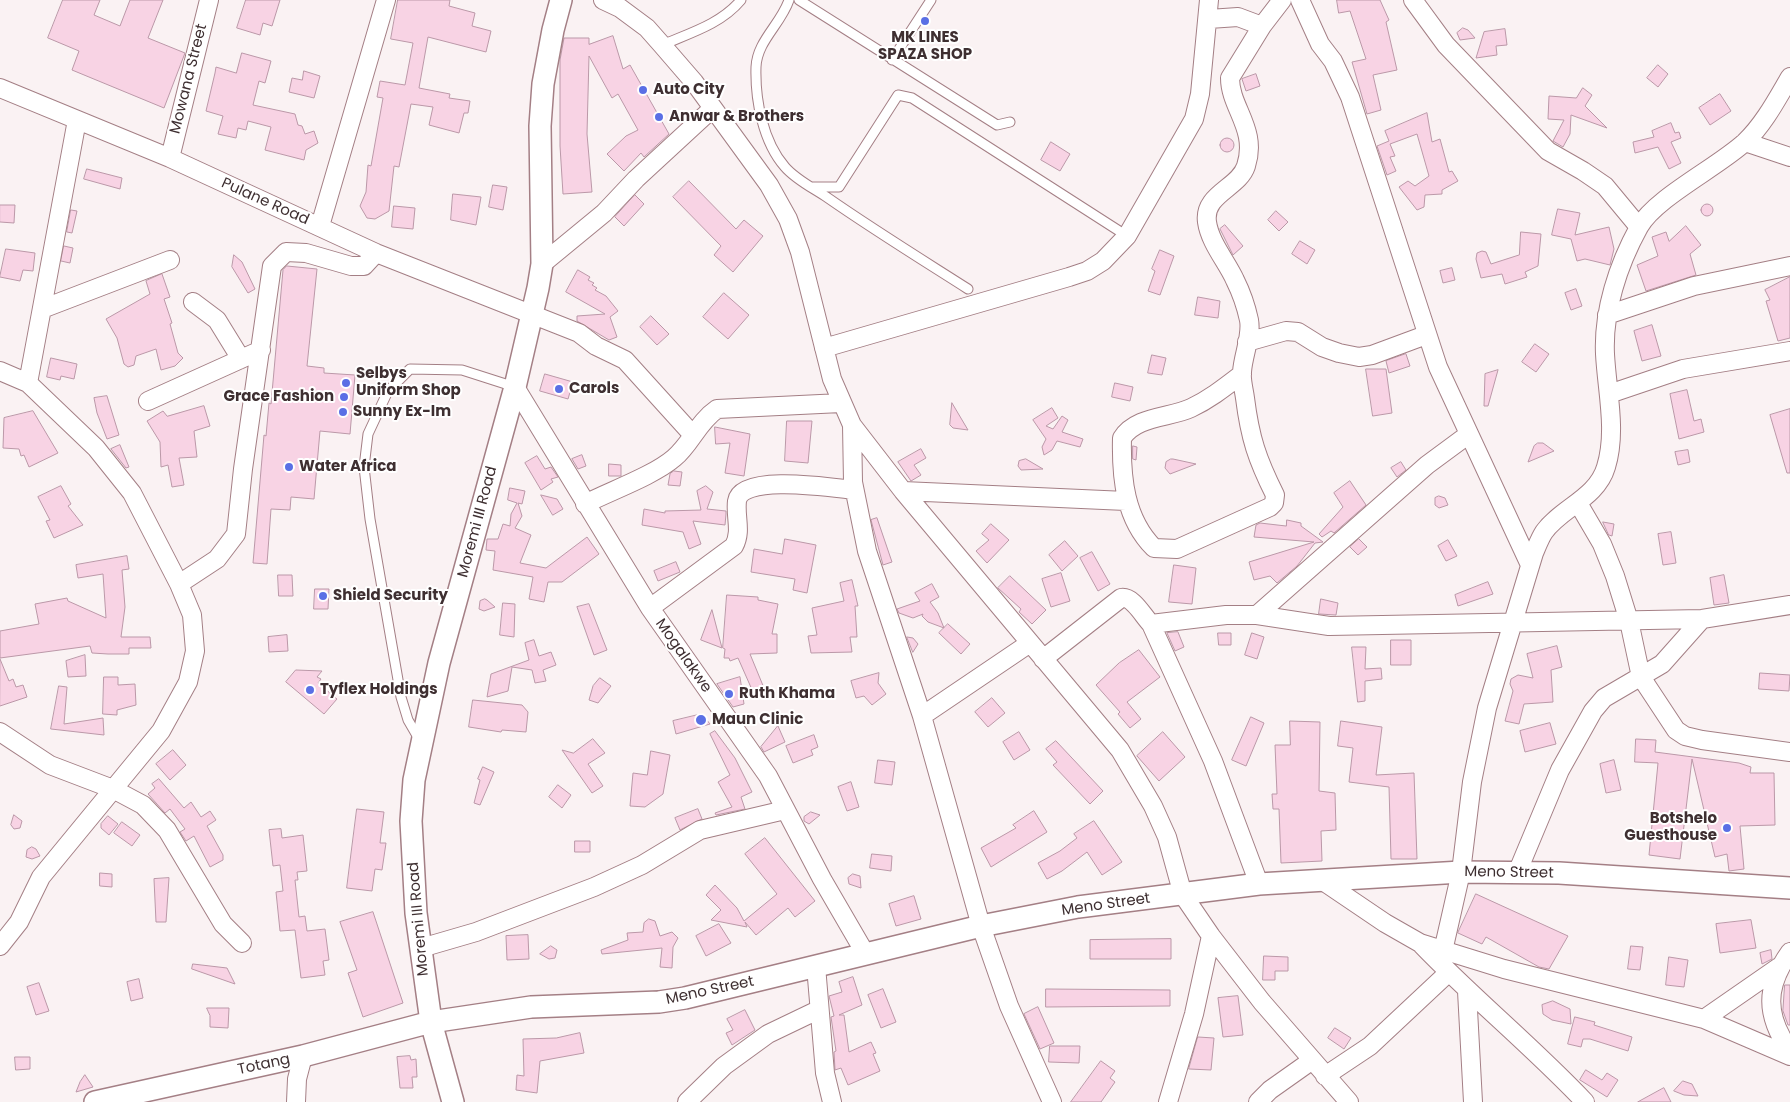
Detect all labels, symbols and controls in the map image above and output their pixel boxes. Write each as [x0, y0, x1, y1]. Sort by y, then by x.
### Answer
marker: MK LINES SPAZA SHOP [919, 15, 931, 27]
street label: Mowana Street [167, 22, 211, 136]
place label: MK LINES SPAZA SHOP [878, 29, 972, 64]
place label: Auto City [653, 81, 724, 99]
marker: Auto City [637, 84, 649, 96]
place label: Anwar & Brothers [669, 108, 804, 126]
marker: Anwar & Brothers [653, 111, 665, 123]
street label: Pulane Road [218, 175, 312, 229]
place label: Selbys Uniform Shop [356, 365, 461, 400]
marker: Selbys Uniform Shop [340, 377, 352, 389]
place label: Carols [569, 380, 619, 398]
marker: Carols [553, 383, 565, 395]
place label: Grace Fashion [224, 388, 334, 406]
marker: Grace Fashion [338, 391, 350, 403]
place label: Sunny Ex-Im [353, 403, 451, 421]
marker: Sunny Ex-Im [337, 406, 349, 418]
place label: Water Africa [299, 458, 396, 476]
marker: Water Africa [283, 461, 295, 473]
street label: Moremi III Road [454, 464, 502, 580]
place label: Shield Security [333, 587, 448, 605]
marker: Shield Security [317, 590, 329, 602]
street label: Mogalakwe [651, 616, 715, 696]
place label: Tyflex Holdings [320, 681, 438, 699]
marker: Tyflex Holdings [304, 684, 316, 696]
place label: Ruth Khama [739, 685, 835, 703]
marker: Ruth Khama [723, 688, 735, 700]
place label: Maun Clinic [712, 711, 803, 729]
marker: Maun Clinic [694, 713, 708, 727]
place label: Botshelo Guesthouse [1624, 810, 1717, 845]
marker: Botshelo Guesthouse [1721, 822, 1733, 834]
street label: Moremi III Road [405, 861, 433, 977]
street label: Meno Street [1464, 863, 1554, 883]
street label: Meno Street [1061, 890, 1151, 920]
street label: Meno Street [664, 973, 756, 1009]
street label: Totang [236, 1051, 292, 1079]

